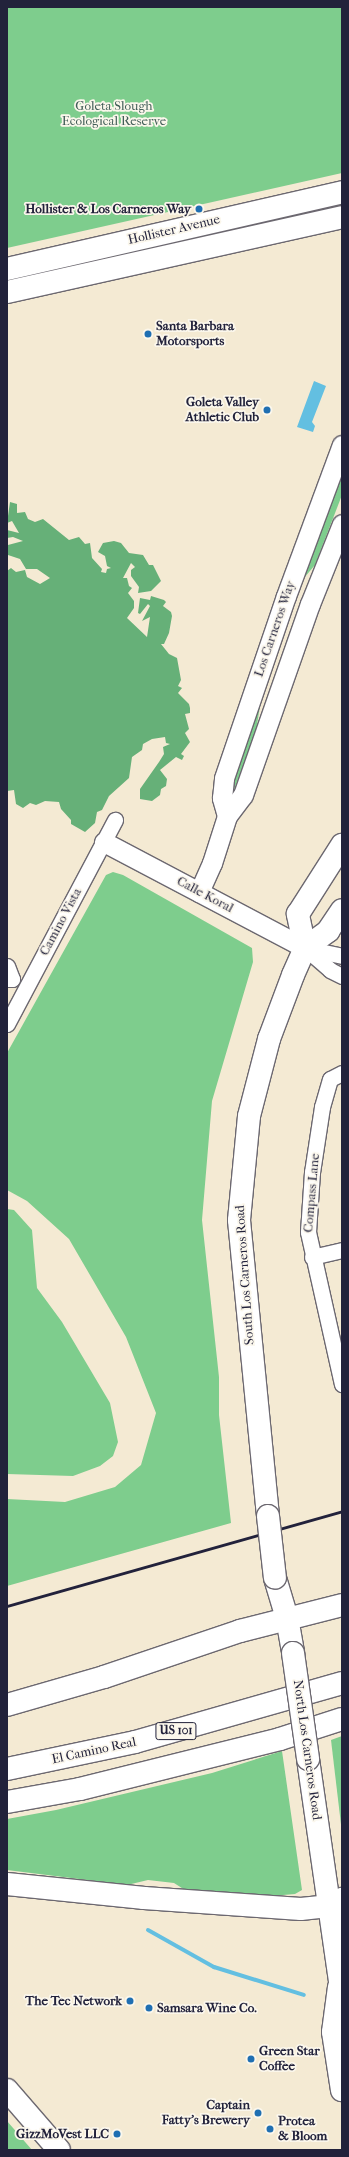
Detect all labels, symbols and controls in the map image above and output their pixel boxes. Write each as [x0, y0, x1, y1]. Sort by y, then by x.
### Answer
park label: Goleta Slough Ecological Reserve [62, 99, 166, 130]
place label: Hollister & Los Carneros Way [25, 201, 191, 217]
marker: Hollister & Los Carneros Way [194, 204, 204, 214]
street label: Hollister Avenue [127, 212, 221, 248]
place label: Santa Barbara Motorsports [156, 319, 234, 350]
marker: Santa Barbara Motorsports [143, 329, 153, 339]
place label: Goleta Valley Athletic Club [186, 395, 259, 426]
marker: Goleta Valley Athletic Club [262, 405, 272, 415]
street label: Los Carneros Way [251, 579, 299, 679]
street label: Calle Koral [174, 874, 236, 916]
street label: Camino Vista [37, 886, 85, 958]
street label: Compass Lane [301, 1153, 323, 1233]
street label: South Los Carneros Road [232, 1205, 258, 1345]
street label: North Los Carneros Road [289, 1679, 325, 1821]
road number: US 101 [155, 1721, 197, 1741]
street label: El Camino Real [50, 1734, 138, 1768]
place label: The Tec Network [25, 1993, 122, 2009]
marker: The Tec Network [125, 1996, 135, 2006]
place label: Samsara Wine Co. [157, 2000, 257, 2016]
marker: Samsara Wine Co. [144, 2003, 154, 2013]
place label: Green Star Coffee [259, 2044, 320, 2075]
marker: Green Star Coffee [246, 2054, 256, 2064]
place label: Captain Fatty's Brewery [162, 2098, 250, 2129]
marker: Captain Fatty's Brewery [253, 2108, 263, 2118]
place label: Protea & Bloom [278, 2114, 327, 2145]
marker: Protea & Bloom [265, 2124, 275, 2134]
place label: GizzMoVest LLC [16, 2126, 109, 2142]
marker: GizzMoVest LLC [112, 2129, 122, 2139]

